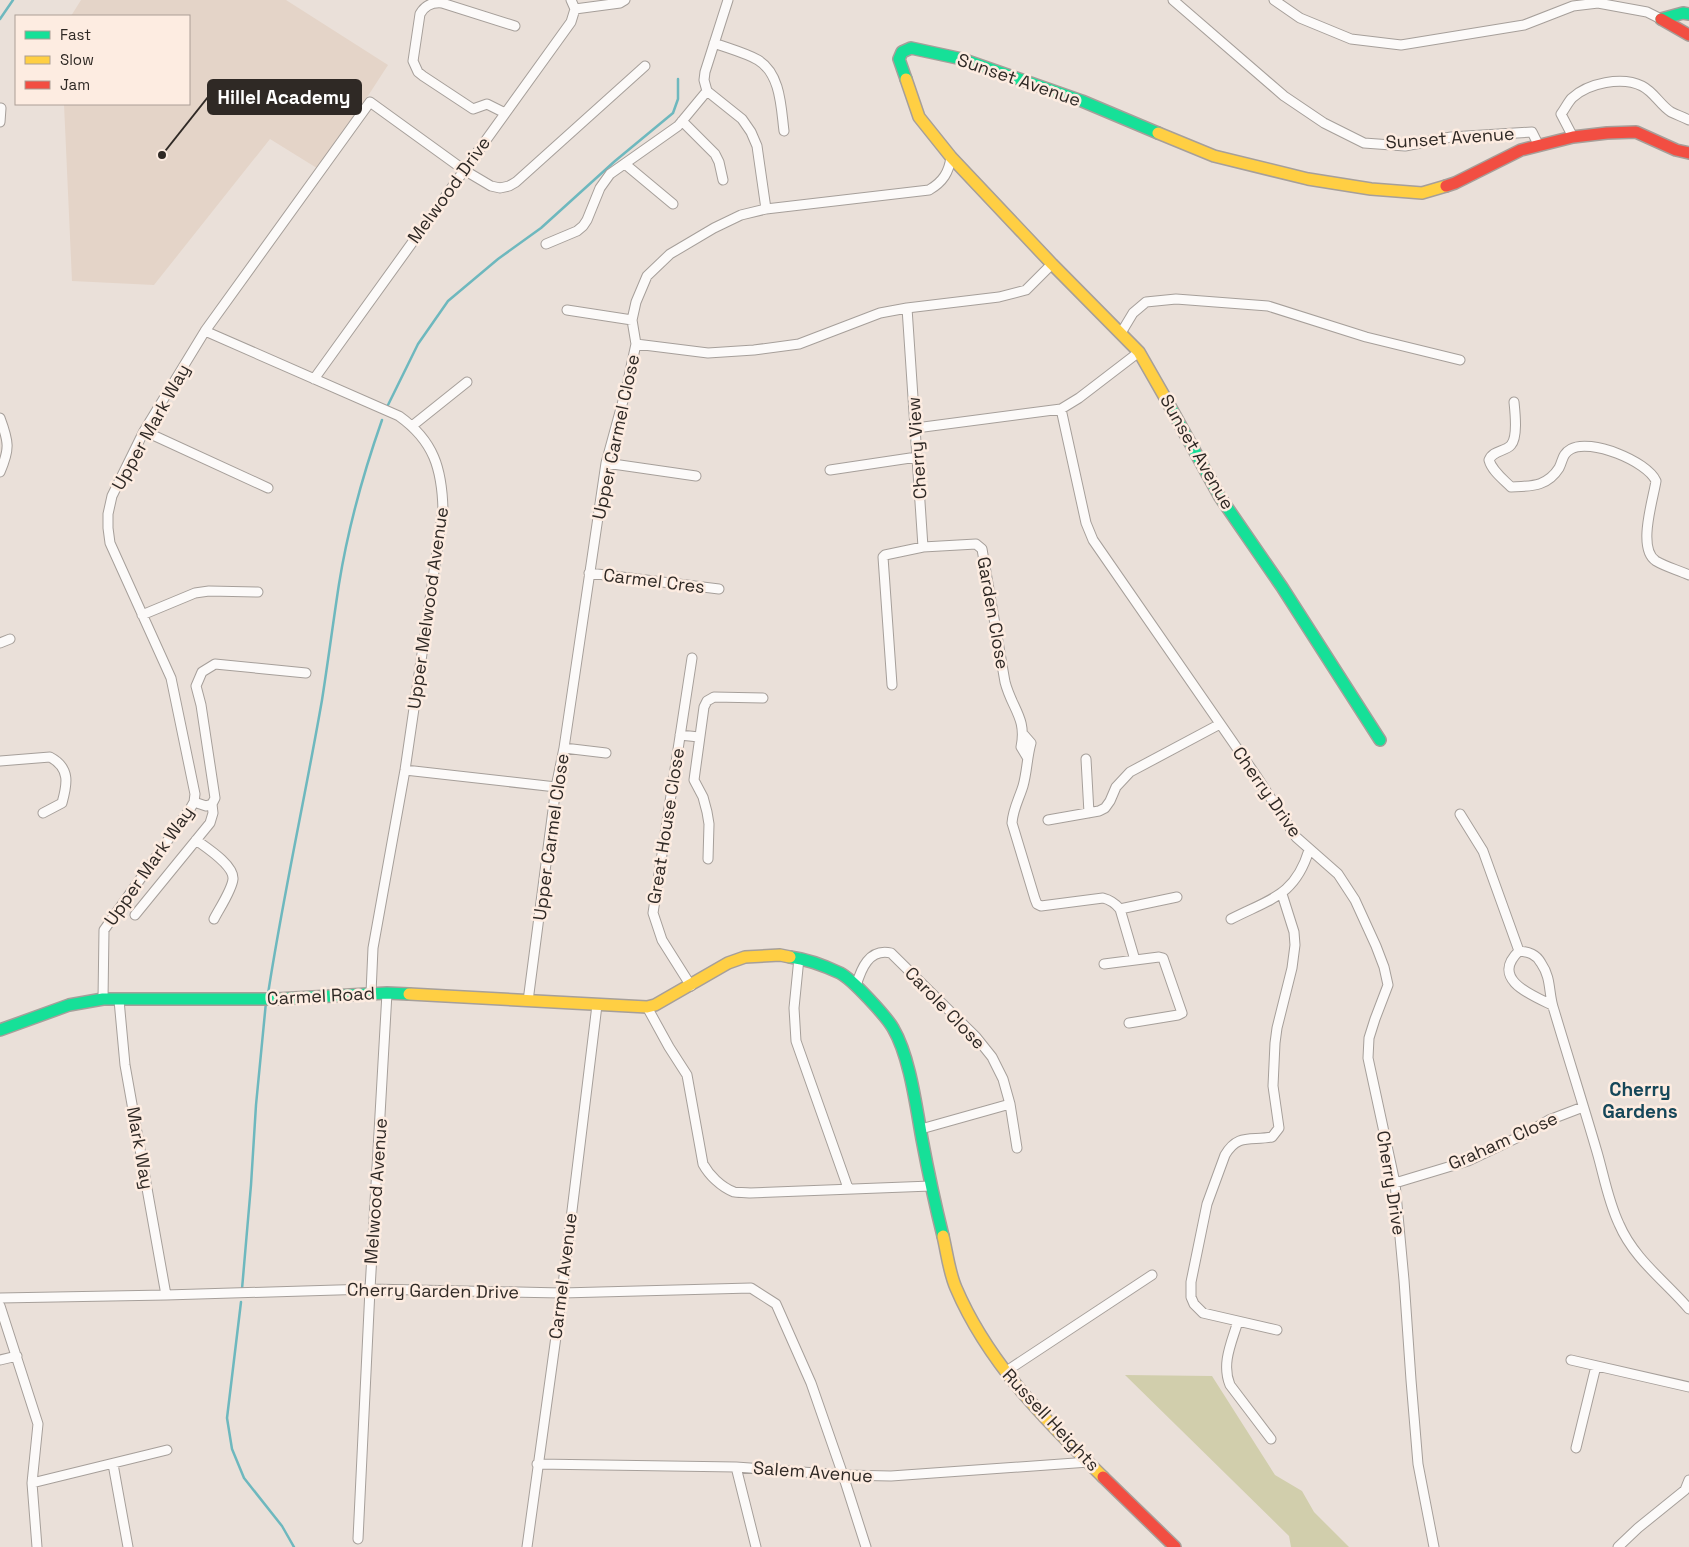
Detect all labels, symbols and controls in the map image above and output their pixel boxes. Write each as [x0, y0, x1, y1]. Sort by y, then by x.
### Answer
legend [15, 15, 190, 105]
text: Fast [60, 25, 91, 44]
street label: Sunset Avenue [954, 48, 1084, 111]
text: Slow [60, 50, 94, 69]
text: Jam [60, 75, 90, 94]
callout: Hillel Academy [208, 80, 361, 114]
text: Hillel Academy [217, 85, 351, 110]
street label: Sunset Avenue [1385, 122, 1515, 153]
street label: Melwood Drive [402, 132, 495, 248]
street label: Upper Carmel Close [587, 352, 644, 522]
street label: Upper Mark Way [106, 360, 195, 494]
street label: Sunset Avenue [1155, 390, 1240, 513]
street label: Cherry View [901, 396, 932, 500]
street label: Upper Melwood Avenue [402, 505, 453, 710]
street label: Garden Close [972, 555, 1015, 671]
street label: Carmel Cres [602, 563, 706, 598]
street label: Cherry Drive [1228, 742, 1307, 842]
street label: Great House Close [642, 746, 689, 906]
street label: Upper Carmel Close [527, 752, 574, 922]
street label: Upper Mark Way [99, 801, 198, 930]
street label: Carole Close [900, 961, 991, 1054]
street label: Carmel Road [266, 981, 376, 1010]
district label: Cherry Gardens [1602, 1077, 1678, 1124]
street label: Mark Way [122, 1105, 159, 1191]
street label: Graham Close [1444, 1106, 1561, 1175]
street label: Melwood Avenue [359, 1117, 392, 1265]
street label: Cherry Drive [1372, 1129, 1411, 1237]
street label: Carmel Avenue [543, 1211, 582, 1340]
street label: Cherry Garden Drive [347, 1277, 519, 1304]
street label: Russell Heights [998, 1363, 1105, 1476]
street label: Salem Avenue [752, 1456, 874, 1487]

